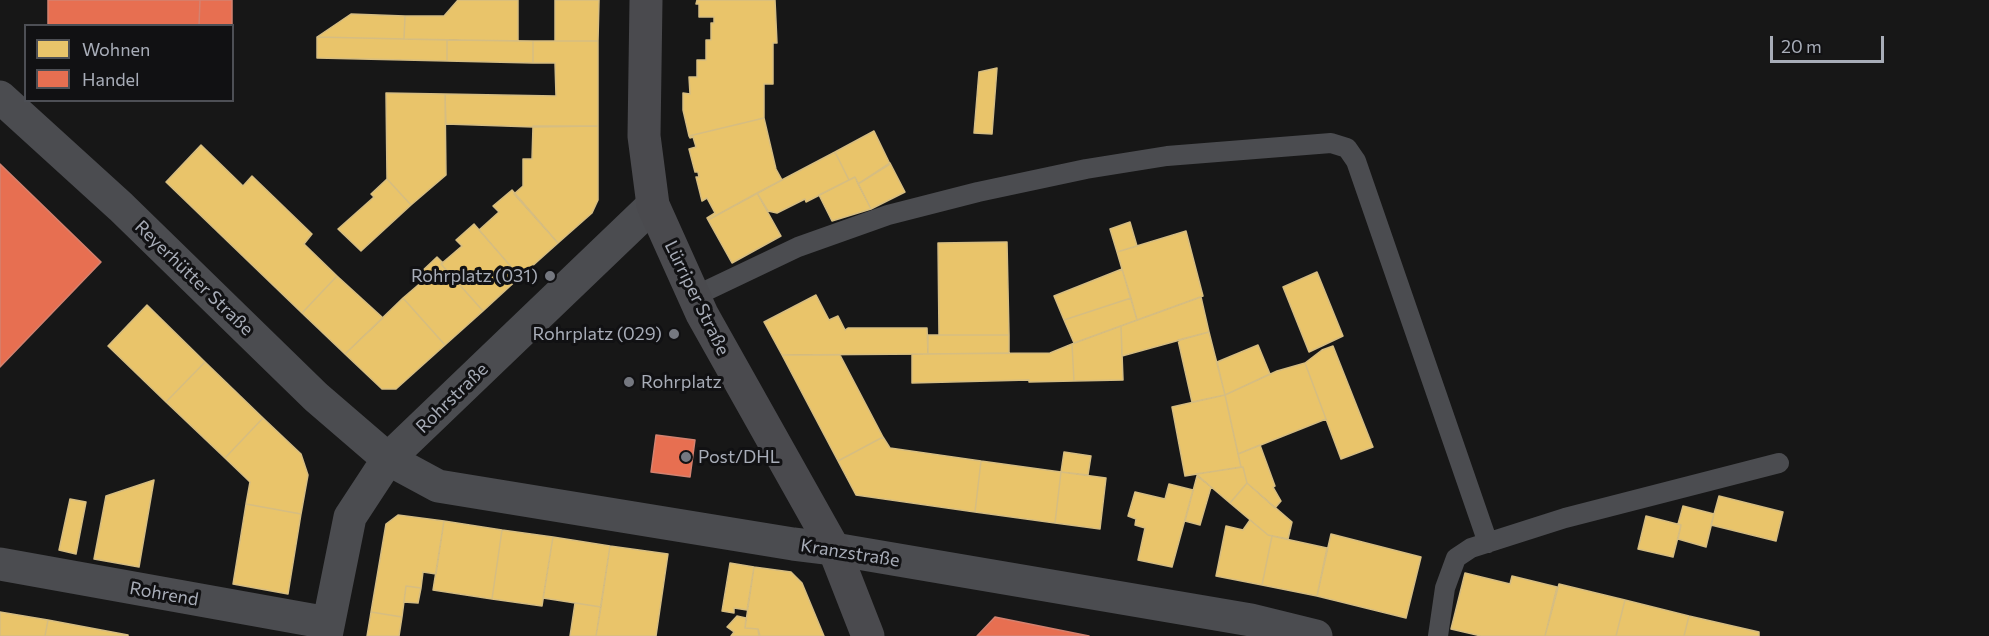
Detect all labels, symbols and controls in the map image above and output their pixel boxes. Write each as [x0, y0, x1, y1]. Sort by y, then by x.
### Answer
legend [24, 24, 234, 102]
scale bar [1773, 24, 1887, 62]
text: 20 m [1781, 35, 1822, 57]
text: Wohnen [82, 38, 150, 60]
text: Handel [82, 68, 140, 90]
street label: Reyerhütter Straße [130, 216, 258, 340]
street label: Lürriper Straße [660, 237, 734, 359]
place label: Rohrplatz (031) [411, 265, 538, 287]
marker: Rohrplatz (031) [543, 269, 557, 283]
place label: Rohrplatz (029) [533, 323, 662, 345]
marker: Rohrplatz (029) [667, 327, 681, 341]
street label: Rohrstraße [411, 358, 493, 438]
place label: Rohrplatz [641, 371, 722, 393]
marker: Rohrplatz [622, 375, 636, 389]
place label: Post/DHL [698, 446, 780, 468]
marker: Post/DHL [679, 450, 693, 464]
street label: Kranzstraße [799, 535, 901, 571]
street label: Rohrend [128, 577, 200, 611]

